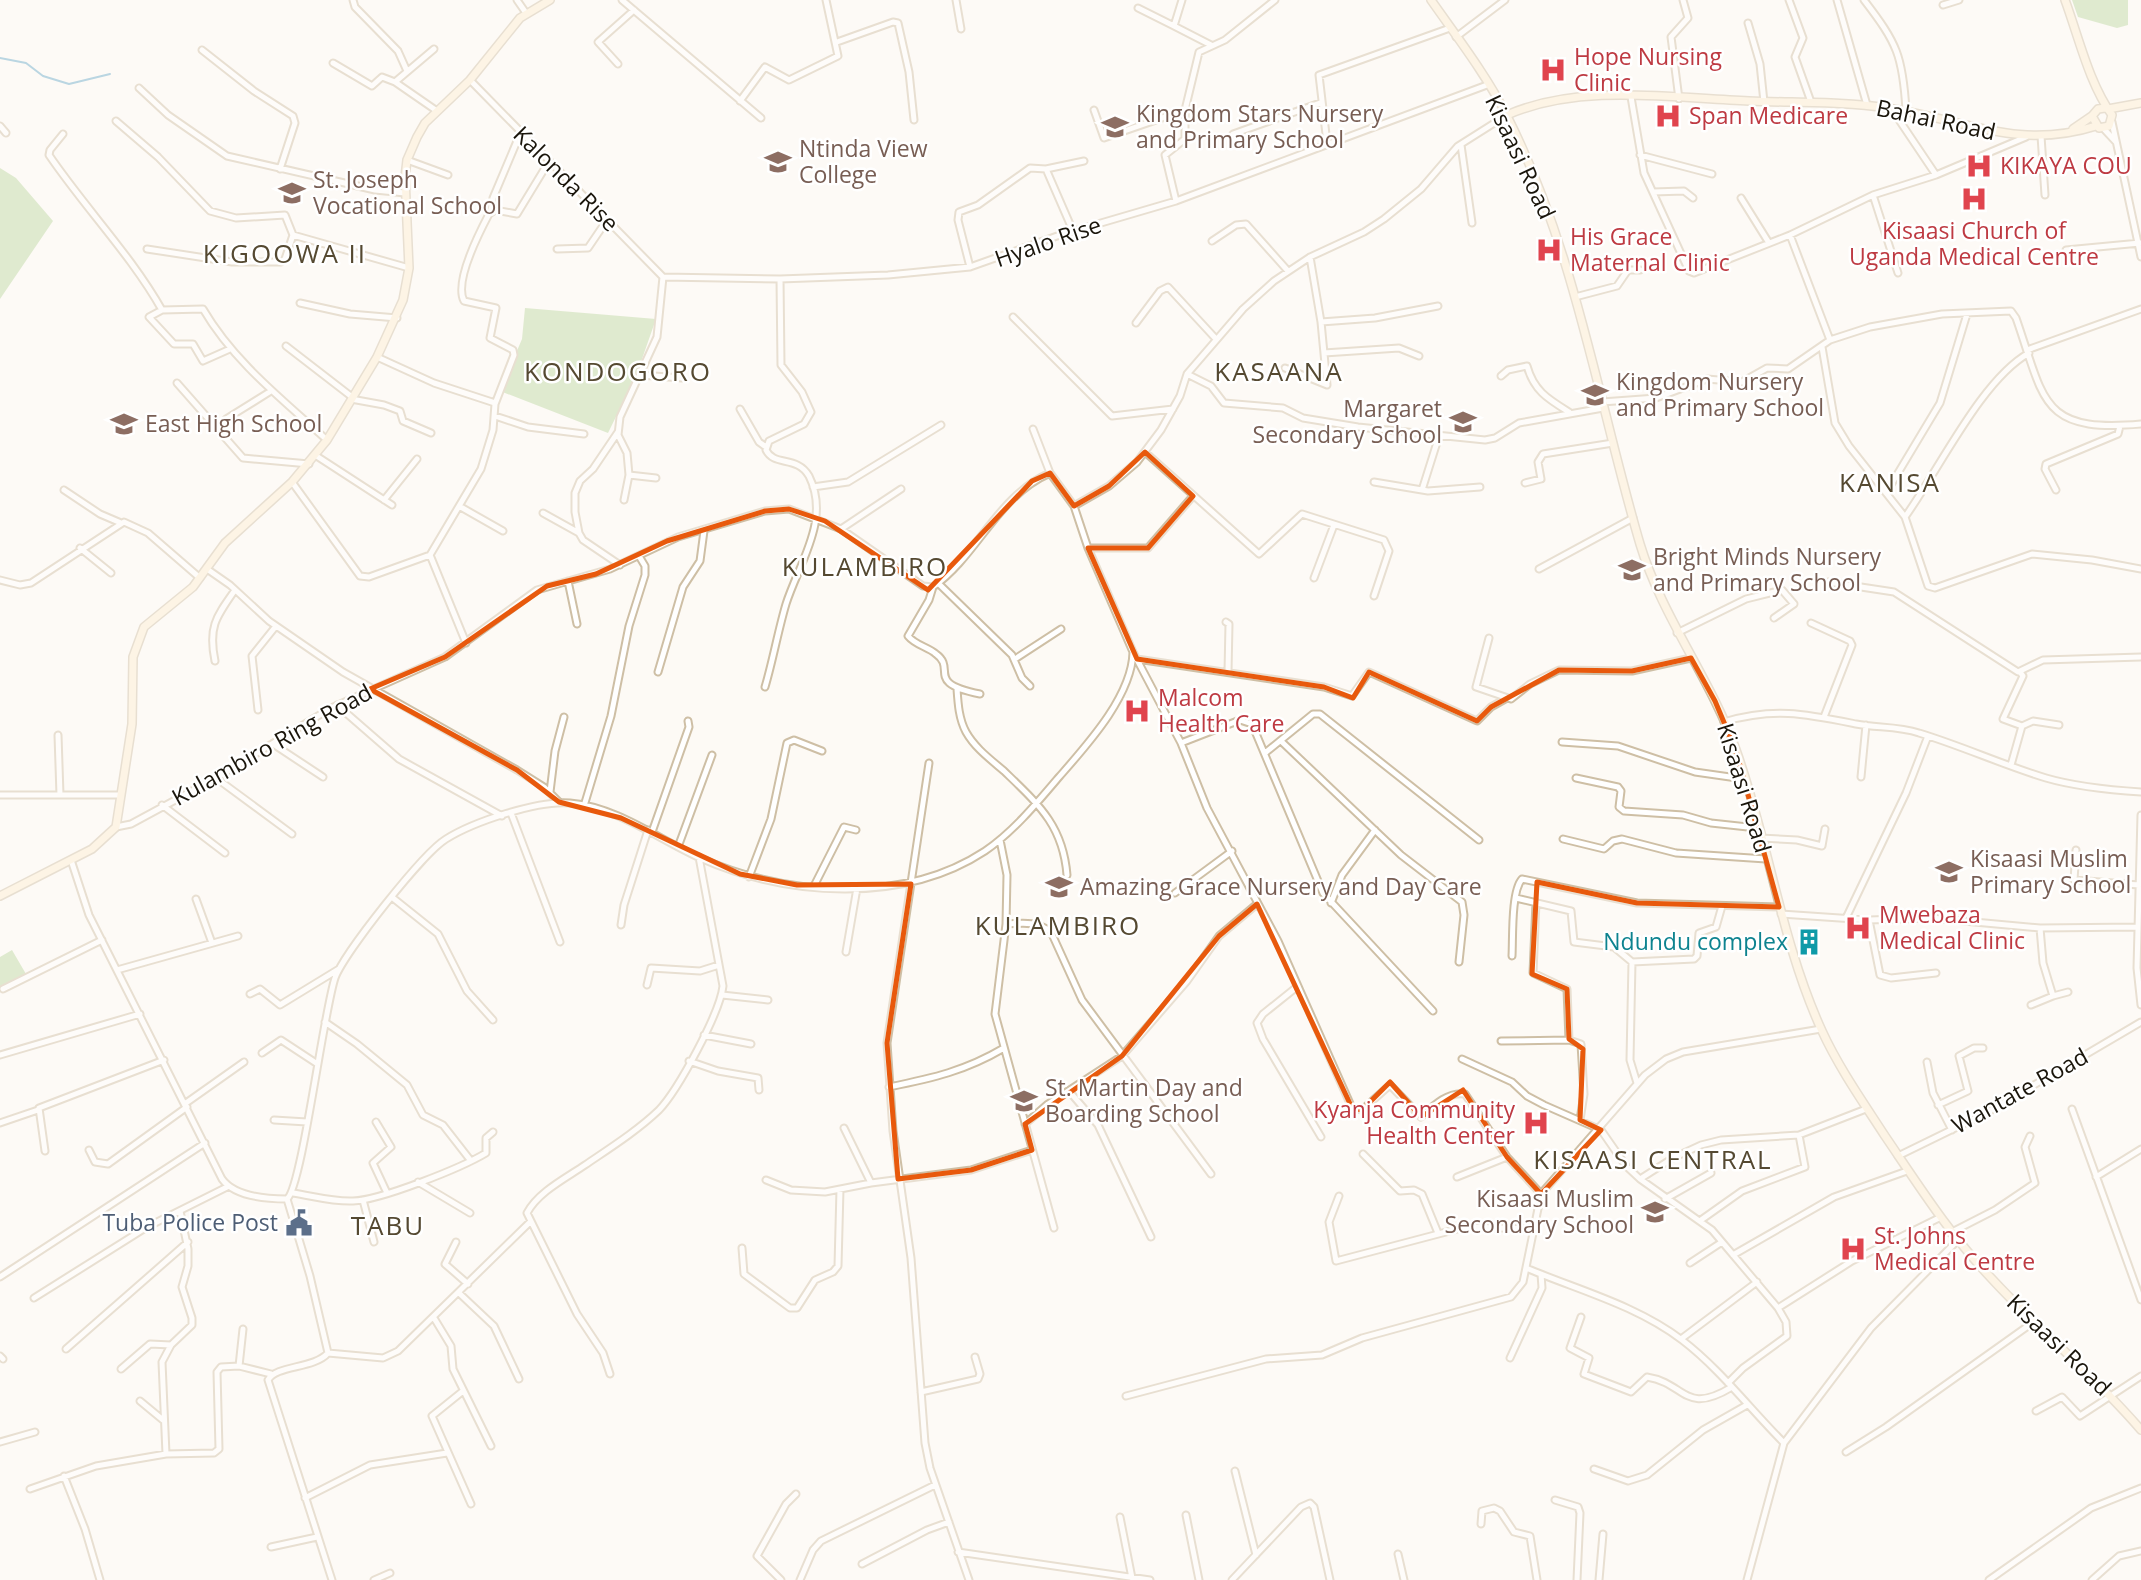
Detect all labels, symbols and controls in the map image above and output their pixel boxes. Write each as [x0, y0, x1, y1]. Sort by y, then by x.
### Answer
place label: Hope Nursing Clinic [1574, 40, 1722, 98]
hospital icon: Hope Nursing Clinic [1538, 55, 1568, 85]
street label: Kisaasi Road [1478, 89, 1564, 224]
street label: Bahai Road [1874, 91, 1999, 147]
place label: Kingdom Stars Nursery and Primary School [1136, 97, 1384, 155]
place label: Span Medicare [1689, 99, 1848, 131]
hospital icon: Span Medicare [1653, 101, 1683, 131]
school or university icon: Kingdom Stars Nursery and Primary School [1100, 112, 1130, 142]
street label: Kalonda Rise [507, 118, 627, 238]
place label: Ntinda View College [799, 132, 928, 190]
school or university icon: Ntinda View College [763, 147, 793, 177]
place label: KIKAYA COU [2000, 149, 2132, 181]
hospital icon: KIKAYA COU [1964, 151, 1994, 181]
place label: St. Joseph Vocational School [313, 163, 502, 221]
school or university icon: St. Joseph Vocational School [277, 178, 307, 208]
hospital icon: Kisaasi Church of Uganda Medical Centre [1959, 184, 1989, 214]
street label: Hyalo Rise [990, 208, 1105, 274]
place label: Kisaasi Church of Uganda Medical Centre [1849, 214, 2099, 272]
place label: His Grace Maternal Clinic [1570, 220, 1730, 278]
district label: KIGOOWA II [203, 235, 367, 271]
hospital icon: His Grace Maternal Clinic [1534, 235, 1564, 265]
district label: KONDOGORO [524, 353, 712, 389]
district label: KASAANA [1214, 353, 1344, 389]
place label: Kingdom Nursery and Primary School [1616, 365, 1824, 423]
school or university icon: Kingdom Nursery and Primary School [1580, 380, 1610, 410]
place label: Margaret Secondary School [1253, 392, 1442, 450]
place label: East High School [145, 407, 322, 439]
school or university icon: Margaret Secondary School [1448, 407, 1478, 437]
school or university icon: East High School [109, 409, 139, 439]
district label: KANISA [1839, 464, 1941, 500]
place label: Bright Minds Nursery and Primary School [1653, 540, 1882, 598]
district label: KULAMBIRO [782, 548, 948, 584]
school or university icon: Bright Minds Nursery and Primary School [1617, 555, 1647, 585]
street label: Kulambiro Ring Road [166, 676, 377, 813]
place label: Malcom Health Care [1158, 681, 1284, 739]
hospital icon: Malcom Health Care [1122, 696, 1152, 726]
street label: Kisaasi Road [1710, 719, 1780, 856]
place label: Kisaasi Muslim Primary School [1970, 842, 2131, 900]
school or university icon: Kisaasi Muslim Primary School [1934, 857, 1964, 887]
place label: Amazing Grace Nursery and Day Care [1080, 870, 1482, 902]
school or university icon: Amazing Grace Nursery and Day Care [1044, 872, 1074, 902]
place label: Mwebaza Medical Clinic [1879, 898, 2025, 956]
district label: KULAMBIRO [975, 907, 1141, 943]
hospital icon: Mwebaza Medical Clinic [1843, 913, 1873, 943]
place label: Ndundu complex [1603, 925, 1788, 957]
building icon: Ndundu complex [1794, 927, 1824, 957]
street label: Wantate Road [1946, 1040, 2093, 1141]
place label: St. Martin Day and Boarding School [1045, 1071, 1243, 1129]
school or university icon: St. Martin Day and Boarding School [1009, 1086, 1039, 1116]
place label: Kyanja Community Health Center [1313, 1093, 1516, 1151]
hospital icon: Kyanja Community Health Center [1521, 1108, 1551, 1138]
district label: KISAASI CENTRAL [1533, 1141, 1773, 1177]
place label: Kisaasi Muslim Secondary School [1445, 1182, 1634, 1240]
school or university icon: Kisaasi Muslim Secondary School [1640, 1197, 1670, 1227]
place label: Tuba Police Post [102, 1206, 278, 1238]
district label: TABU [351, 1207, 425, 1243]
public building icon: Tuba Police Post [284, 1208, 314, 1238]
place label: St. Johns Medical Centre [1874, 1219, 2035, 1277]
hospital icon: St. Johns Medical Centre [1838, 1234, 1868, 1264]
street label: Kisaasi Road [2000, 1286, 2119, 1402]

